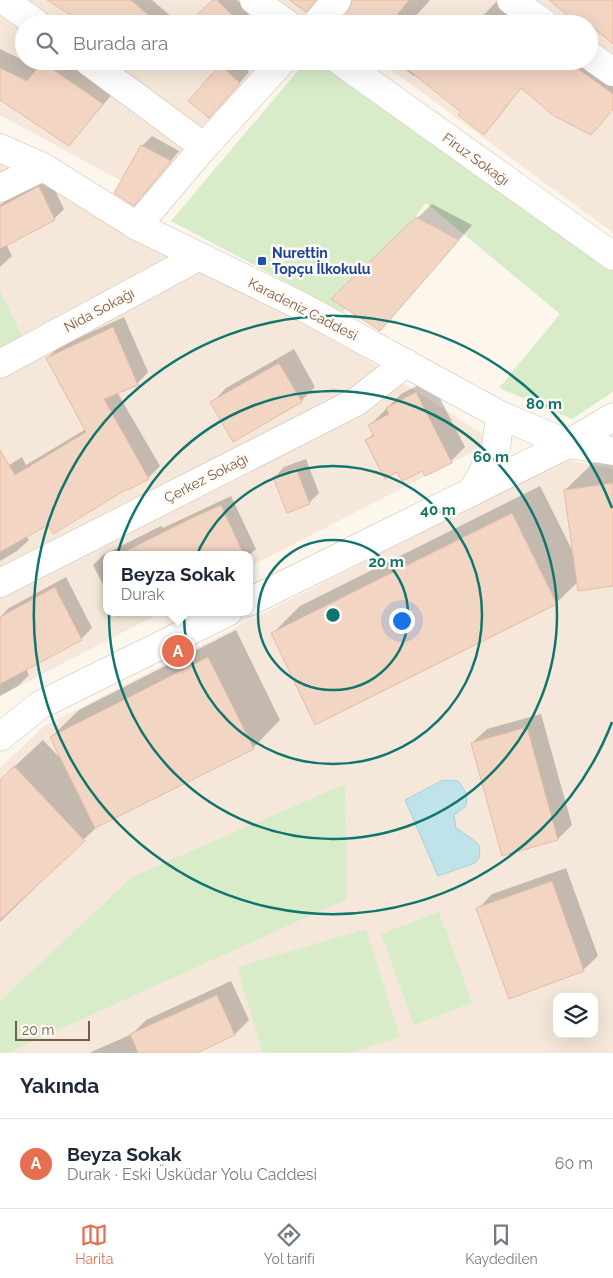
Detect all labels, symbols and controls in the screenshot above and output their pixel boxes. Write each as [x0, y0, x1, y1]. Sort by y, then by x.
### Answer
search box [15, 15, 598, 70]
icon: search [33, 29, 61, 57]
text: Burada ara [73, 32, 168, 54]
street label: Firuz Sokağı [440, 129, 512, 189]
place label: Nurettin Topçu İlkokulu [272, 245, 371, 277]
marker: Nurettin Topçu İlkokulu [256, 255, 268, 267]
street label: Karadeniz Caddesi [246, 275, 360, 343]
street label: Nida Sokağı [61, 285, 137, 335]
text: 80 m [526, 395, 562, 413]
text: 60 m [473, 448, 509, 466]
street label: Çerkez Sokağı [161, 450, 251, 506]
text: 40 m [420, 501, 456, 519]
popup [103, 551, 253, 616]
text: 20 m [368, 553, 404, 571]
text: Beyza Sokak [121, 563, 235, 585]
text: Durak [121, 585, 165, 604]
centre of rings [324, 606, 342, 624]
your location [389, 608, 415, 634]
pin: A [162, 632, 194, 670]
map controls [553, 993, 598, 1038]
button: layers [553, 993, 598, 1038]
scale bar [15, 1018, 90, 1041]
text: 20 m [22, 1022, 54, 1038]
text: Yakında [20, 1073, 99, 1098]
text: Beyza Sokak [67, 1143, 181, 1165]
text: A [31, 1154, 41, 1173]
text: 60 m [555, 1154, 593, 1173]
text: Durak · Eski Üsküdar Yolu Caddesi [67, 1165, 317, 1184]
tab: Harita [75, 1221, 113, 1267]
tab: Yol tarifi [264, 1221, 315, 1267]
tab: Kaydedilen [465, 1221, 538, 1267]

